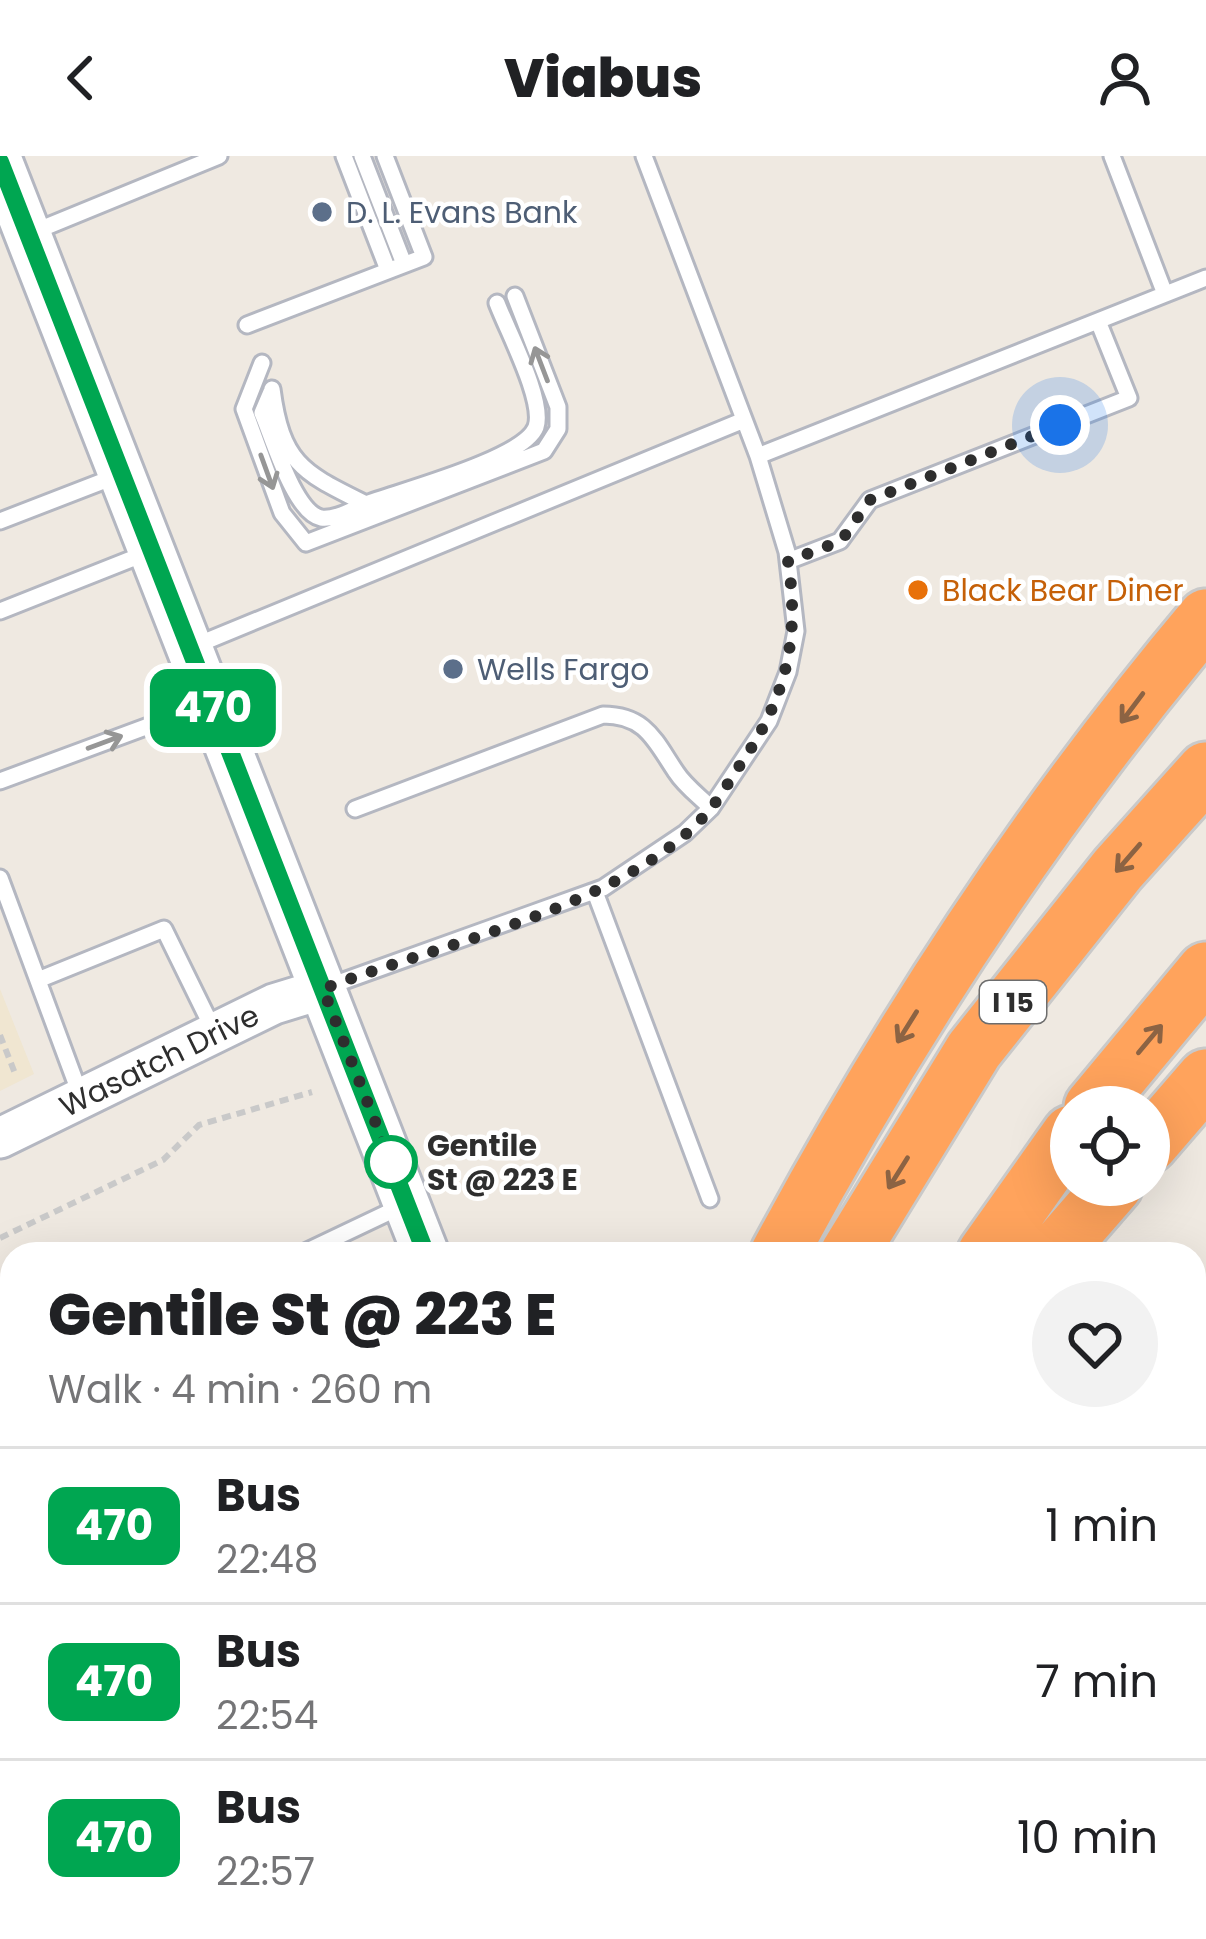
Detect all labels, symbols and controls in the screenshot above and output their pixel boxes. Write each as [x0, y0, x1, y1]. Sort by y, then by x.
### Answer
text: Viabus [504, 40, 702, 116]
icon: back [48, 45, 114, 111]
icon: person [1092, 45, 1158, 111]
place label: D. L. Evans Bank [346, 191, 578, 234]
marker: D. L. Evans Bank [309, 199, 335, 225]
one-way arrow [529, 347, 551, 384]
your location [1030, 395, 1090, 455]
one-way arrow [257, 453, 279, 490]
place label: Black Bear Diner [942, 569, 1184, 612]
marker: Black Bear Diner [905, 577, 931, 603]
place label: Wells Fargo [477, 648, 649, 691]
marker: Wells Fargo [440, 656, 466, 682]
line badge: 470 [144, 669, 282, 747]
text: 470 [174, 678, 252, 737]
one-way arrow [1119, 691, 1145, 724]
one-way arrow [86, 729, 123, 751]
one-way arrow [1115, 843, 1142, 873]
road number: I 15 [980, 981, 1046, 1023]
street label: Wasatch Drive [52, 993, 266, 1127]
one-way arrow [895, 1009, 920, 1043]
one-way arrow [1135, 1024, 1163, 1055]
map controls [1050, 1086, 1170, 1206]
button: locate [1050, 1086, 1170, 1206]
place label: Gentile St @ 223 E [427, 1124, 578, 1201]
marker: Gentile St @ 223 E [366, 1137, 416, 1187]
one-way arrow [886, 1155, 911, 1189]
text: Gentile St @ 223 E [48, 1275, 556, 1355]
button: heart [1032, 1281, 1158, 1407]
text: Walk · 4 min · 260 m [48, 1362, 432, 1417]
text: Bus [216, 1464, 301, 1527]
text: 1 min [1045, 1494, 1158, 1557]
text: 470 [75, 1496, 153, 1555]
text: 22:48 [216, 1532, 318, 1587]
text: Bus [216, 1620, 301, 1683]
text: 7 min [1035, 1650, 1158, 1713]
text: 470 [75, 1652, 153, 1711]
text: 22:54 [216, 1688, 318, 1743]
text: Bus [216, 1776, 301, 1839]
text: 10 min [1017, 1806, 1158, 1869]
text: 470 [75, 1808, 153, 1867]
text: 22:57 [216, 1844, 315, 1899]

